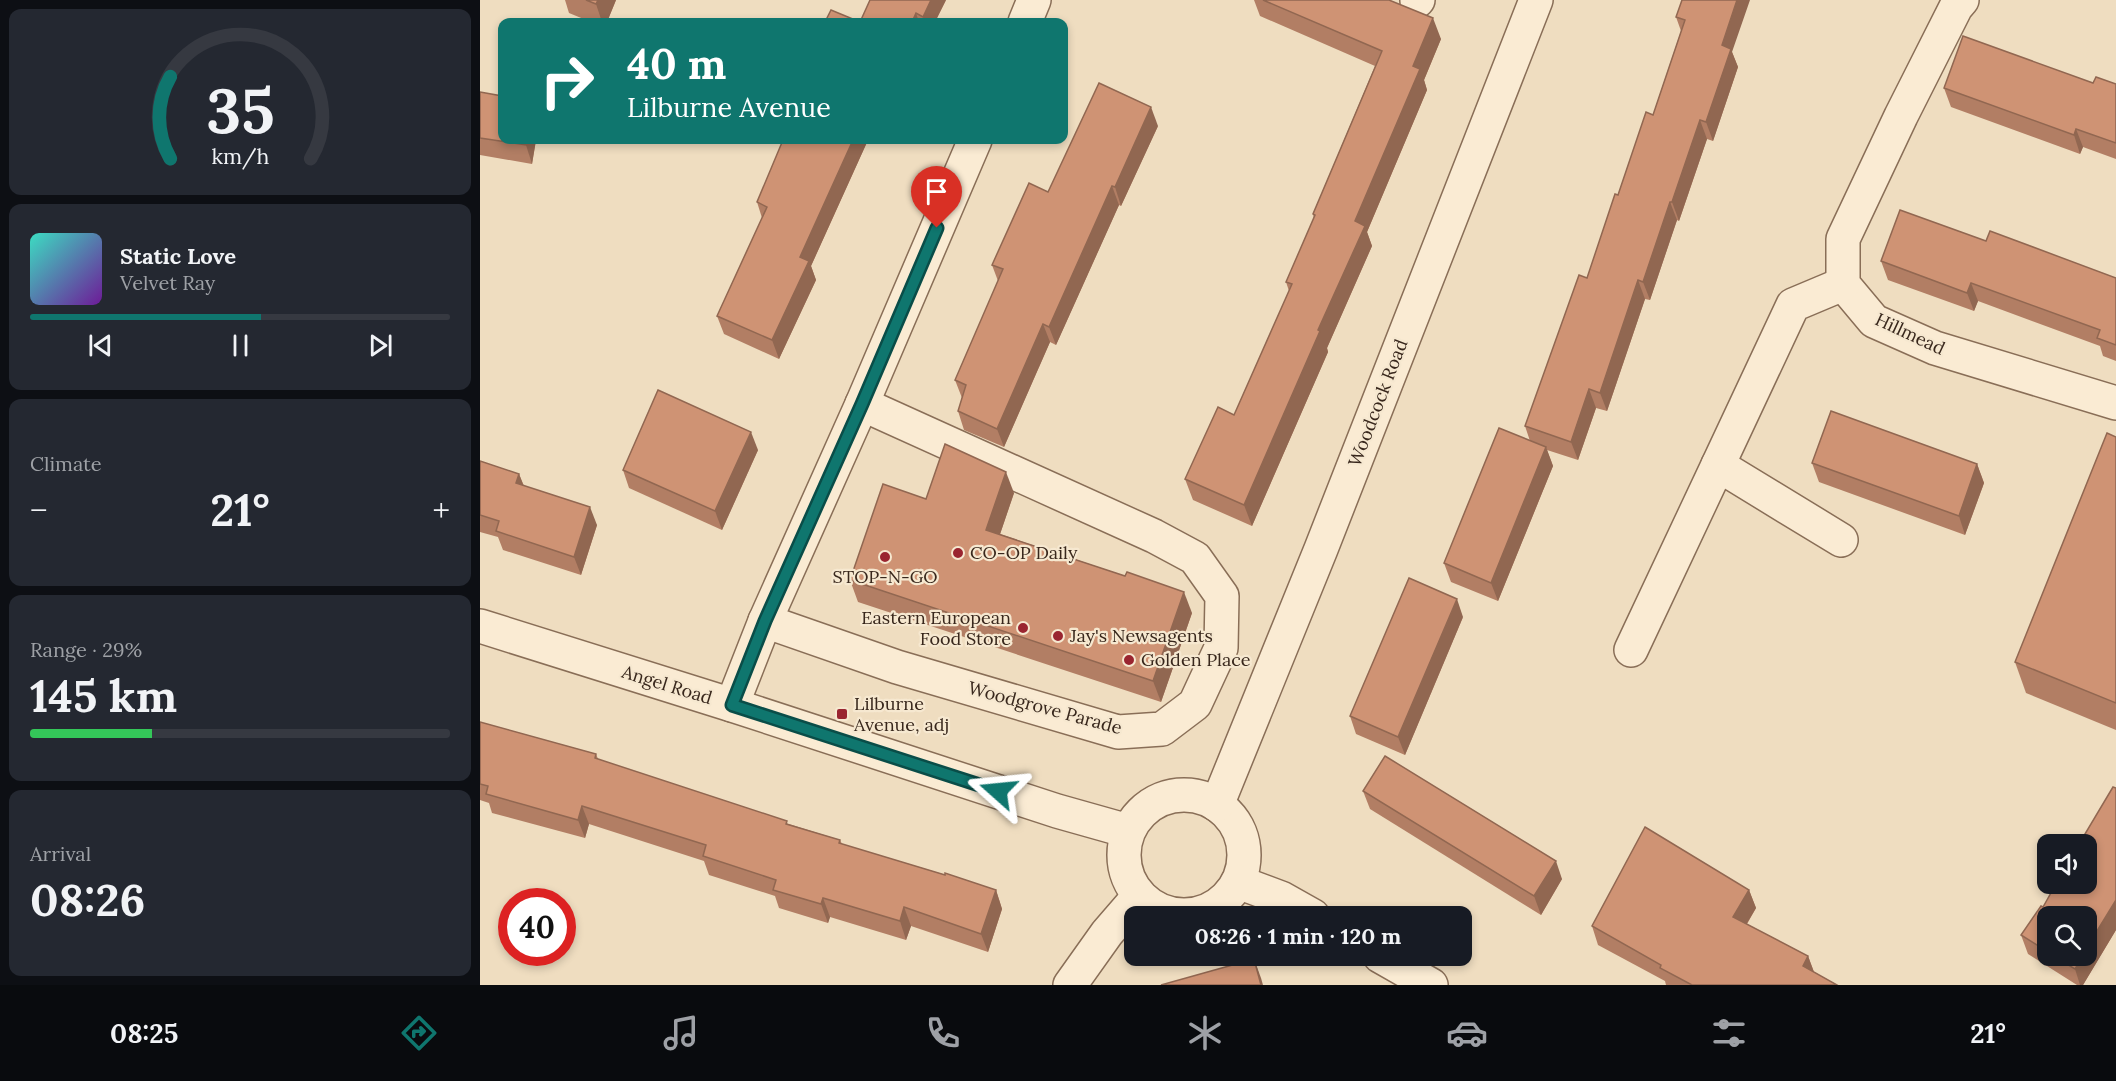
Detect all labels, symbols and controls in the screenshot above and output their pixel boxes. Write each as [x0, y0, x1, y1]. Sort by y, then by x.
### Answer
text: 40 m [627, 37, 726, 91]
icon: right [528, 42, 606, 120]
text: 35 [206, 70, 274, 150]
text: Lilburne Avenue [627, 90, 831, 124]
text: km/h [211, 142, 269, 170]
pin [911, 166, 962, 228]
icon: arrive [920, 175, 953, 208]
text: Static Love [120, 242, 236, 270]
text: Velvet Ray [120, 270, 215, 295]
street label: Hillmead [1872, 307, 1949, 360]
icon: previous [84, 329, 117, 362]
icon: pause [224, 329, 257, 362]
icon: next [364, 329, 397, 362]
street label: Woodcock Road [1343, 336, 1413, 470]
text: Climate [30, 451, 102, 476]
text: 21° [210, 481, 270, 538]
text: − [30, 489, 48, 531]
text: + [432, 489, 450, 531]
place label: CO-OP Daily [970, 541, 1078, 564]
marker: CO-OP Daily [951, 546, 965, 560]
marker: STOP-N-GO [878, 550, 892, 564]
place label: STOP-N-GO [832, 565, 938, 588]
place label: Eastern European Food Store [861, 606, 1011, 650]
marker: Eastern European Food Store [1016, 621, 1030, 635]
place label: Jay's Newsagents [1069, 624, 1213, 647]
marker: Jay's Newsagents [1051, 629, 1065, 643]
text: Range · 29% [30, 637, 142, 662]
place label: Golden Place [1141, 648, 1251, 671]
marker: Golden Place [1122, 653, 1136, 667]
street label: Angel Road [618, 660, 715, 709]
text: 145 km [30, 667, 177, 724]
street label: Woodgrove Parade [966, 676, 1125, 739]
place label: Lilburne Avenue, adj [853, 692, 949, 736]
marker: Lilburne Avenue, adj [835, 707, 849, 721]
position arrow [966, 759, 1030, 823]
map controls [2037, 834, 2097, 966]
button: sound [2037, 834, 2097, 894]
text: Arrival [30, 841, 91, 866]
text: 08:26 [30, 871, 145, 928]
speed limit sign: 40 [498, 888, 576, 966]
button: search [2037, 906, 2097, 966]
text: 08:26 · 1 min · 120 m [1195, 922, 1401, 950]
icon: directions [398, 1012, 440, 1054]
icon: music [660, 1012, 702, 1054]
icon: phone [922, 1012, 964, 1054]
icon: climate [1184, 1012, 1226, 1054]
icon: car [1446, 1012, 1488, 1054]
icon: filters [1708, 1012, 1750, 1054]
text: 08:25 [110, 1016, 178, 1050]
text: 21° [1970, 1016, 2006, 1050]

